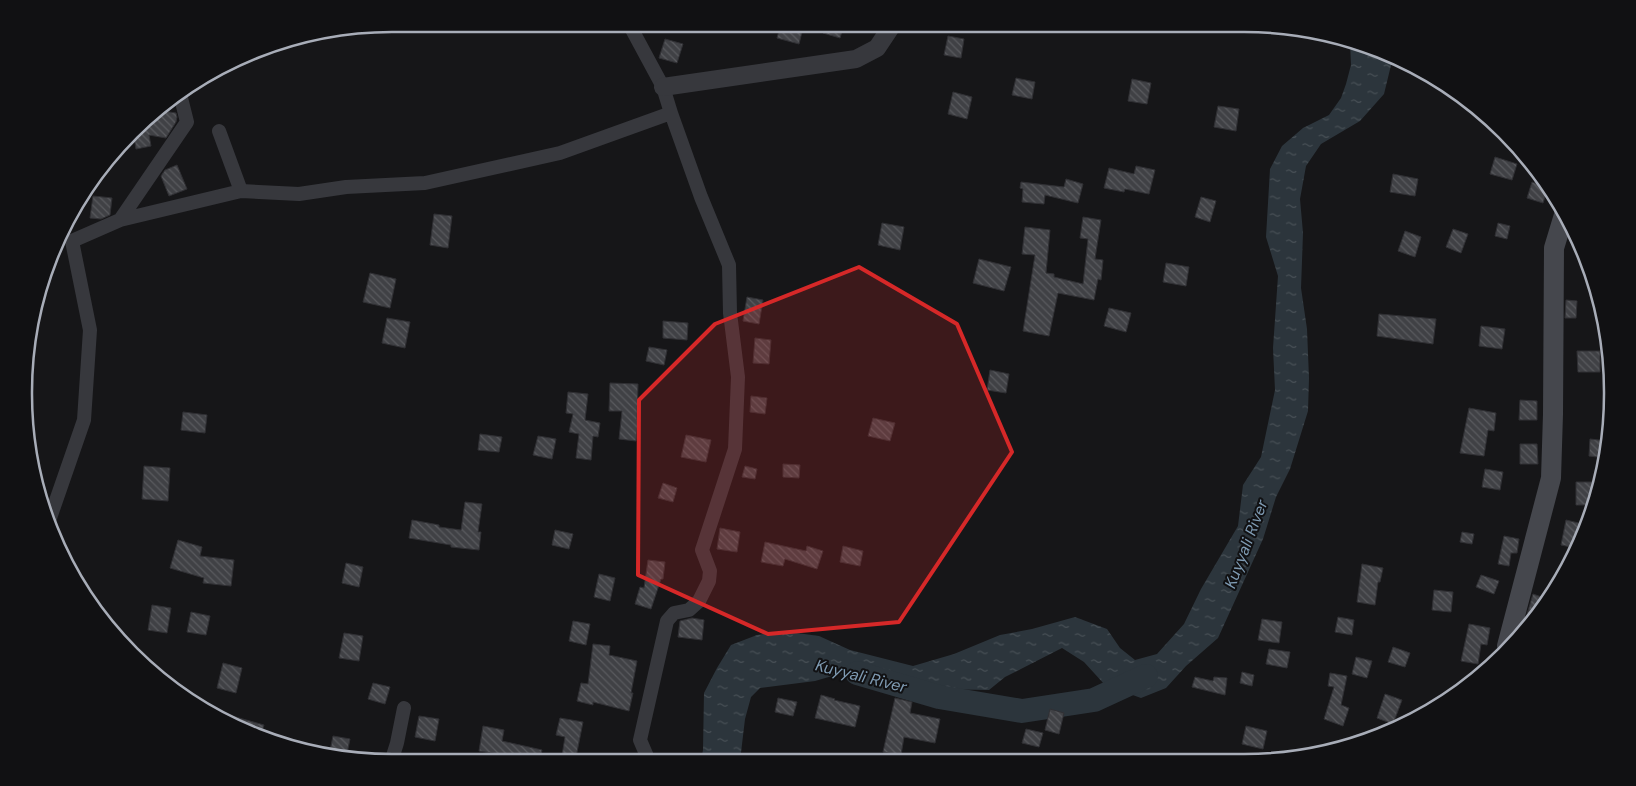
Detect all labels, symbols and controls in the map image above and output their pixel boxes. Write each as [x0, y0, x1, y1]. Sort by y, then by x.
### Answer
water label: Kuyyali River [1219, 496, 1273, 591]
water label: Kuyyali River [813, 655, 910, 698]

